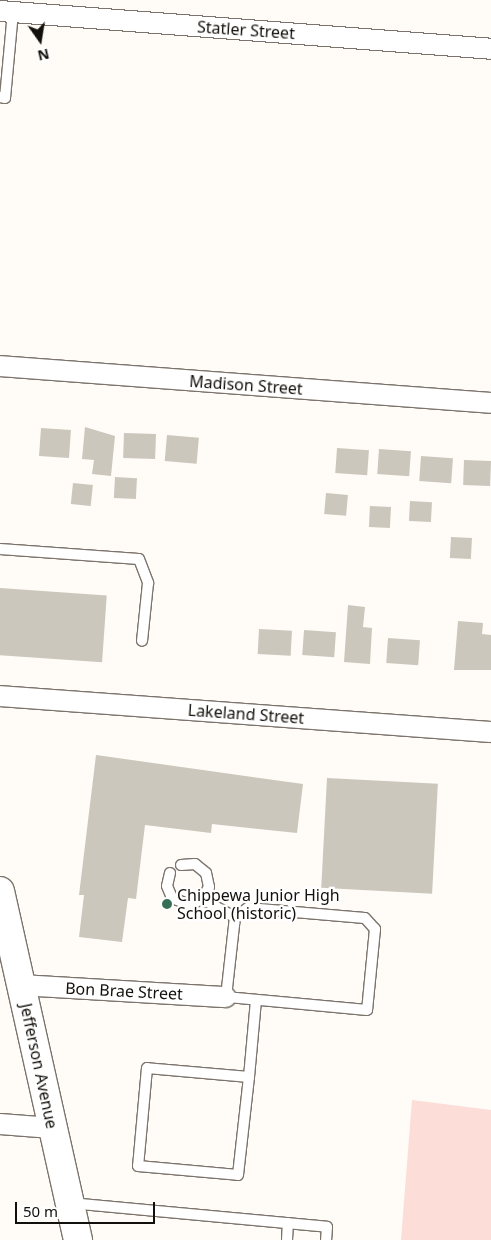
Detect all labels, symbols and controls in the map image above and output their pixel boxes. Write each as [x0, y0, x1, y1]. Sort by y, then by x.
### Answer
north arrow [15, 15, 65, 65]
street label: Statler Street [196, 17, 296, 43]
text: N [36, 45, 51, 66]
street label: Madison Street [189, 371, 303, 399]
street label: Lakeland Street [187, 700, 305, 728]
place label: Chippewa Junior High School (historic) [177, 885, 340, 923]
marker: Chippewa Junior High School (historic) [161, 898, 173, 910]
street label: Bon Brae Street [65, 978, 183, 1004]
street label: Jefferson Avenue [16, 1002, 62, 1130]
scale bar [18, 1192, 158, 1224]
text: 50 m [23, 1201, 58, 1221]

